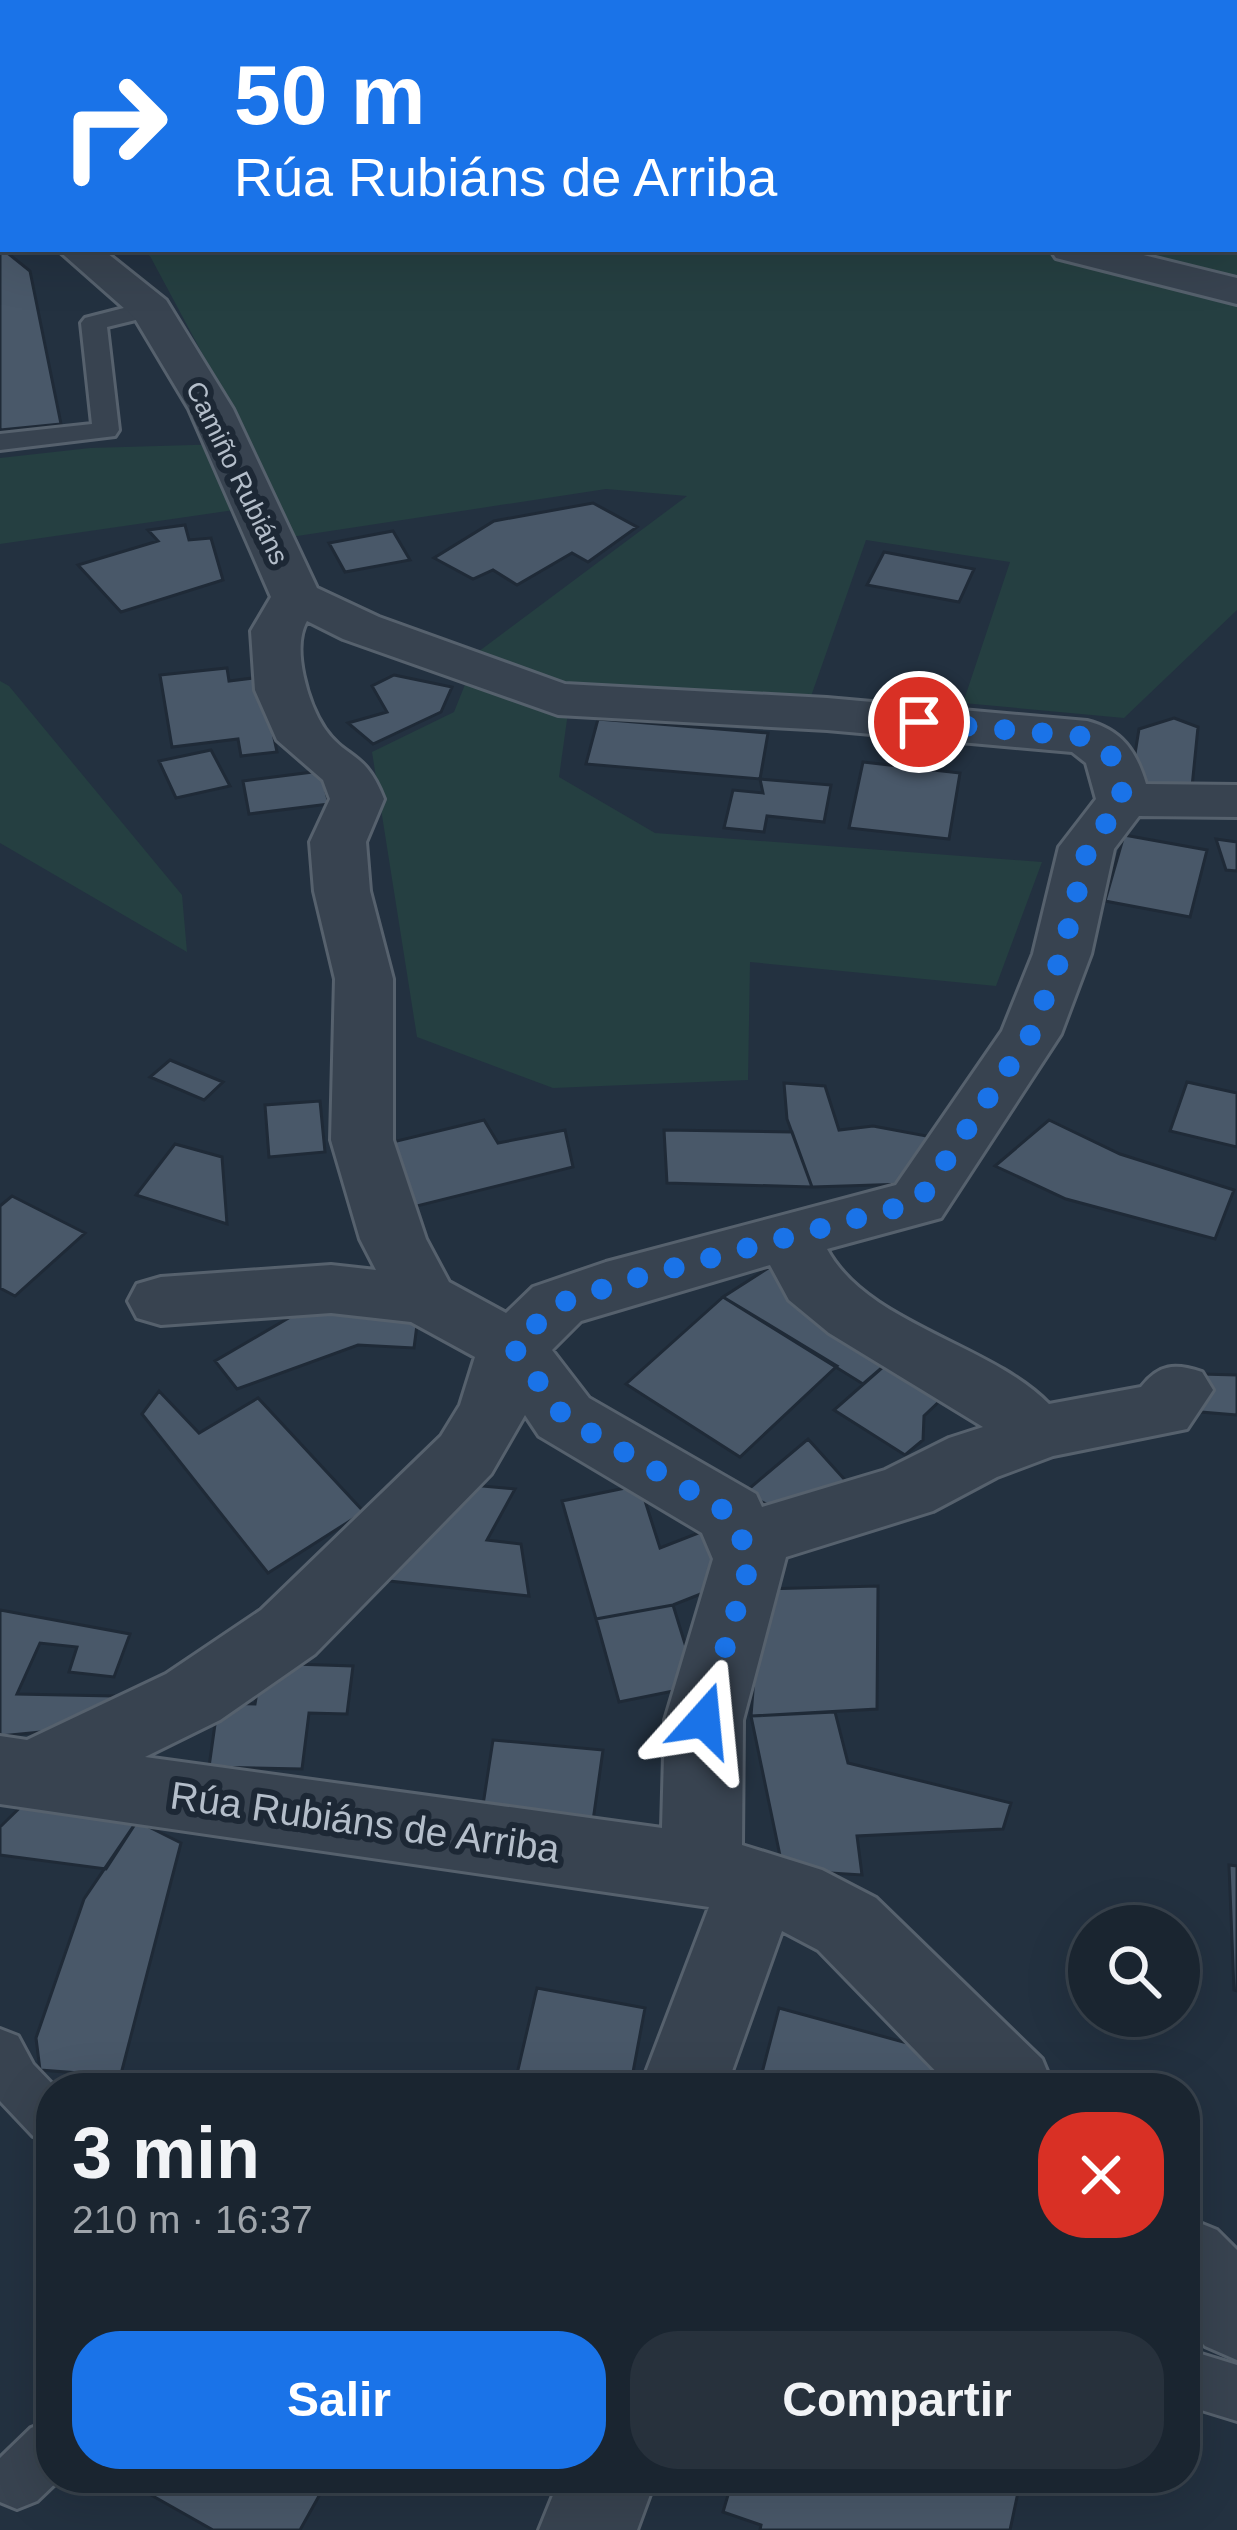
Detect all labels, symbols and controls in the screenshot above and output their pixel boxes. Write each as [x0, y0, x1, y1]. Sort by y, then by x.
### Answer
icon: right [36, 48, 192, 204]
text: 50 m [234, 48, 425, 142]
text: Rúa Rubiáns de Arriba [234, 147, 777, 207]
street label: Camiño Rubiáns [180, 377, 294, 569]
pin [868, 671, 970, 773]
icon: arrive [886, 689, 952, 755]
position arrow [641, 1657, 767, 1783]
street label: Rúa Rubiáns de Arriba [168, 1773, 563, 1871]
map controls [1068, 1905, 1200, 2037]
button: search [1068, 1905, 1200, 2037]
button: close [1038, 2112, 1164, 2238]
text: 3 min [72, 2113, 260, 2193]
text: 210 m · 16:37 [72, 2198, 313, 2241]
button: Salir [72, 2331, 606, 2469]
button: Compartir [630, 2331, 1164, 2469]

